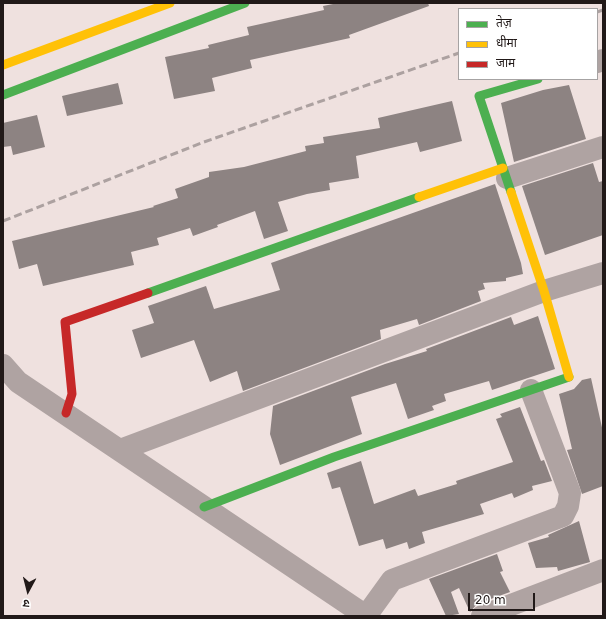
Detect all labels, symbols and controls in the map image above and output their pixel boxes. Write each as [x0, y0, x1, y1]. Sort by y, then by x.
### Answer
legend [458, 8, 598, 80]
text: तेज़ [496, 16, 512, 30]
text: धीमा [496, 36, 517, 50]
text: जाम [496, 56, 515, 70]
north arrow [8, 571, 48, 611]
scale bar [470, 585, 537, 611]
text: 20 m [475, 593, 506, 607]
text: उ [22, 597, 30, 610]

